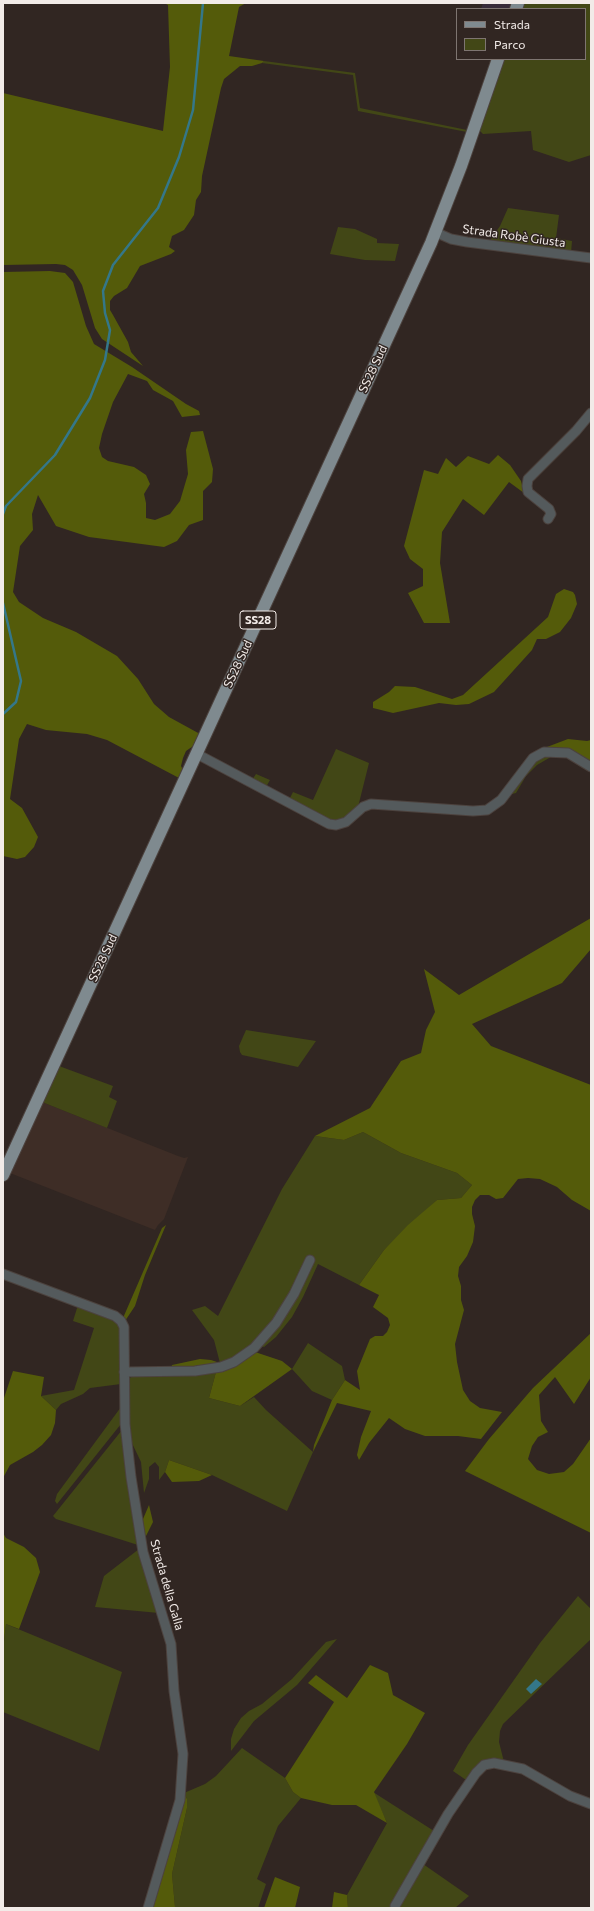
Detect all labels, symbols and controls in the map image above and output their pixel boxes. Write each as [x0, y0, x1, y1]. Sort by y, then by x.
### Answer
legend [456, 8, 586, 60]
text: Strada [494, 17, 530, 31]
text: Parco [494, 37, 526, 51]
street label: Strada Robè Giusta [461, 222, 567, 250]
street label: SS28 Sud [356, 343, 390, 395]
road number: SS28 [240, 611, 276, 629]
street label: SS28 Sud [221, 638, 255, 690]
street label: SS28 Sud [86, 932, 120, 984]
street label: Strada della Galla [147, 1538, 187, 1632]

